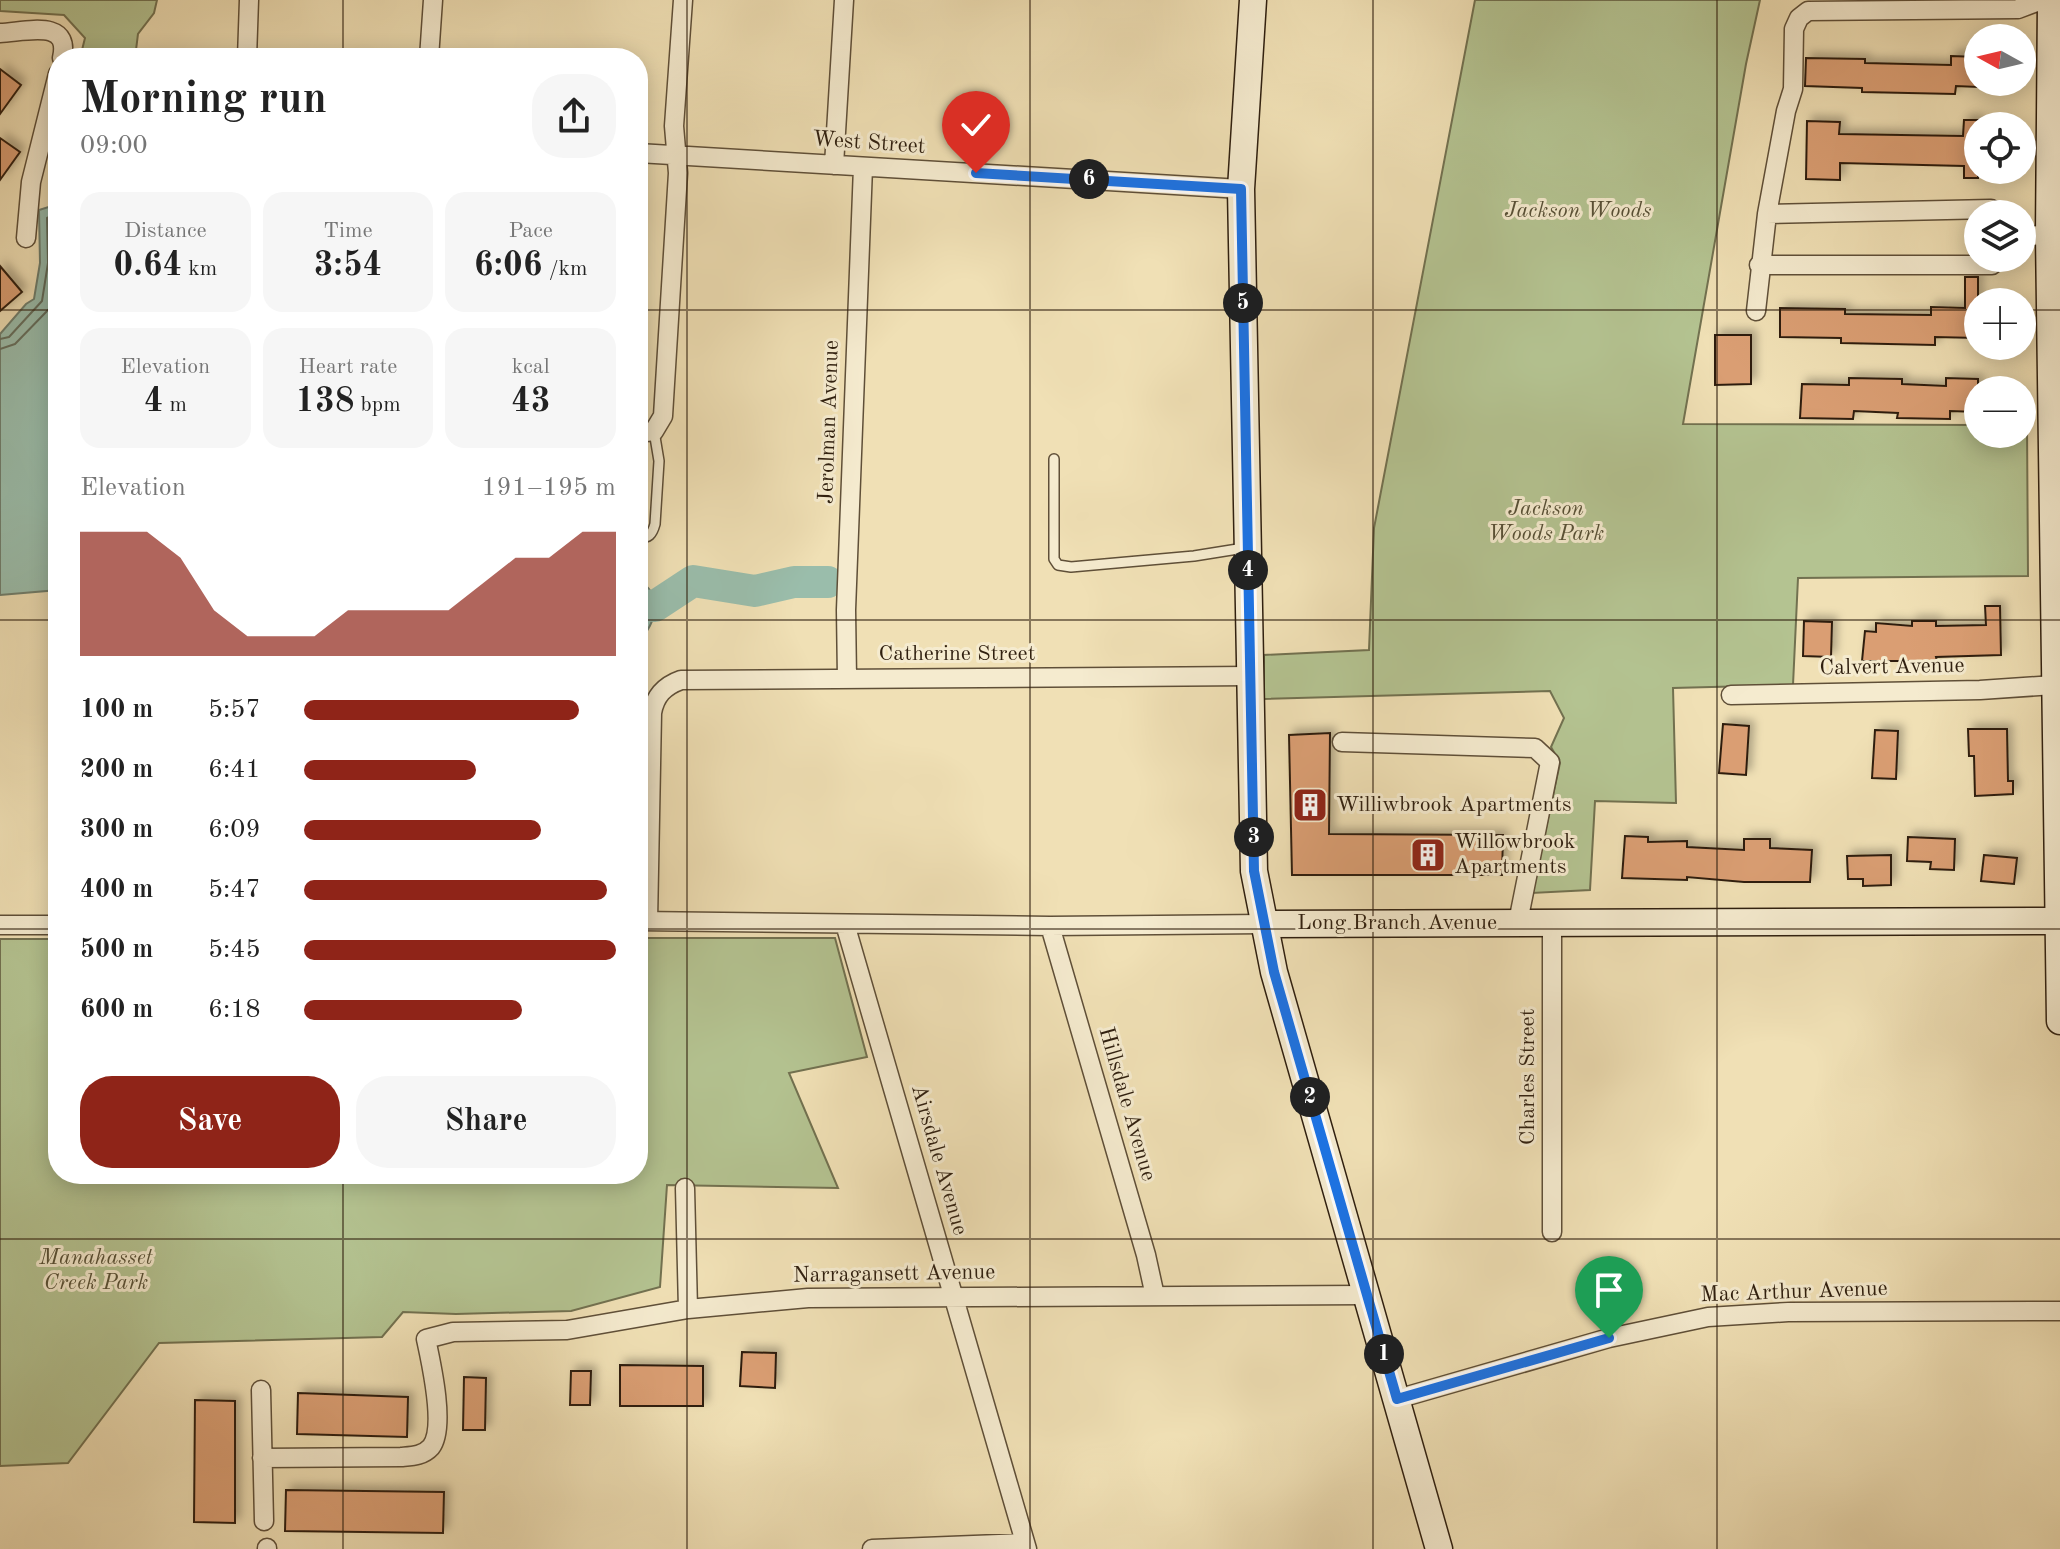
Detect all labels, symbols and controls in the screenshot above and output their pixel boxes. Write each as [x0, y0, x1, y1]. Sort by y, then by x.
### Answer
north arrow [1964, 24, 2036, 96]
map controls [1964, 24, 2036, 448]
button: share [532, 74, 616, 158]
text: Morning run [80, 78, 327, 122]
pin [942, 91, 1010, 173]
icon: check [954, 103, 998, 147]
button: locate [1964, 112, 2036, 184]
street label: West Street [812, 128, 926, 158]
text: 09:00 [80, 133, 148, 159]
pin: 6 [1069, 159, 1109, 199]
text: 6 [1083, 168, 1095, 190]
park label: Jackson Woods [1505, 200, 1651, 222]
button: layers [1964, 200, 2036, 272]
text: Distance [124, 220, 207, 242]
text: Time [323, 220, 373, 242]
text: Pace [508, 220, 553, 242]
text: 0.64 [113, 249, 182, 283]
text: 3:54 [314, 249, 382, 283]
text: 6:06 [474, 249, 543, 283]
text: km [182, 258, 217, 280]
text: /km [543, 258, 587, 280]
pin: 5 [1223, 283, 1263, 323]
button: + [1964, 288, 2036, 360]
text: 5 [1237, 292, 1249, 314]
street label: Jerolman Avenue [815, 340, 843, 504]
text: Elevation [121, 356, 210, 378]
text: Heart rate [299, 356, 397, 378]
text: kcal [512, 356, 550, 378]
button: − [1964, 376, 2036, 448]
text: 4 [144, 385, 163, 419]
text: 138 [295, 385, 354, 419]
text: 43 [511, 385, 550, 419]
text: m [163, 394, 187, 416]
text: bpm [354, 394, 401, 416]
text: Elevation [80, 475, 186, 501]
text: 191–195 m [481, 475, 616, 501]
park label: Jackson Woods Park [1488, 498, 1604, 545]
pin: 4 [1228, 550, 1268, 590]
text: 4 [1242, 559, 1254, 581]
street label: Catherine Street [879, 643, 1035, 665]
street label: Calvert Avenue [1819, 655, 1965, 679]
text: 100 m [80, 697, 153, 723]
text: 5:57 [208, 697, 261, 723]
text: 200 m [80, 757, 153, 783]
text: 6:41 [208, 757, 261, 783]
building icon: Williwbrook Apartments [1291, 786, 1329, 824]
place label: Williwbrook Apartments [1336, 794, 1572, 816]
text: 300 m [80, 817, 153, 843]
text: 6:09 [208, 817, 261, 843]
pin: 3 [1234, 817, 1274, 857]
text: 3 [1248, 826, 1260, 848]
place label: Willowbrook Apartments [1454, 831, 1576, 878]
building icon: Willowbrook Apartments [1409, 836, 1447, 874]
text: 400 m [80, 877, 153, 903]
text: 5:47 [208, 877, 261, 903]
street label: Long Branch Avenue [1297, 912, 1497, 934]
text: 500 m [80, 937, 153, 963]
text: 5:45 [208, 937, 261, 963]
text: 600 m [80, 997, 153, 1023]
text: 6:18 [208, 997, 261, 1023]
street label: Charles Street [1517, 1009, 1539, 1145]
street label: Hillsdale Avenue [1094, 1024, 1160, 1184]
button: Save [80, 1076, 340, 1168]
button: Share [356, 1076, 616, 1168]
pin: 2 [1290, 1077, 1330, 1117]
street label: Airsdale Avenue [907, 1082, 971, 1238]
text: 2 [1304, 1086, 1316, 1108]
park label: Manahasset Creek Park [38, 1247, 154, 1294]
pin [1575, 1256, 1643, 1338]
street label: Narragansett Avenue [793, 1261, 995, 1287]
icon: arrive [1587, 1268, 1631, 1312]
street label: Mac Arthur Avenue [1700, 1278, 1888, 1306]
pin: 1 [1364, 1334, 1404, 1374]
text: 1 [1378, 1343, 1390, 1365]

